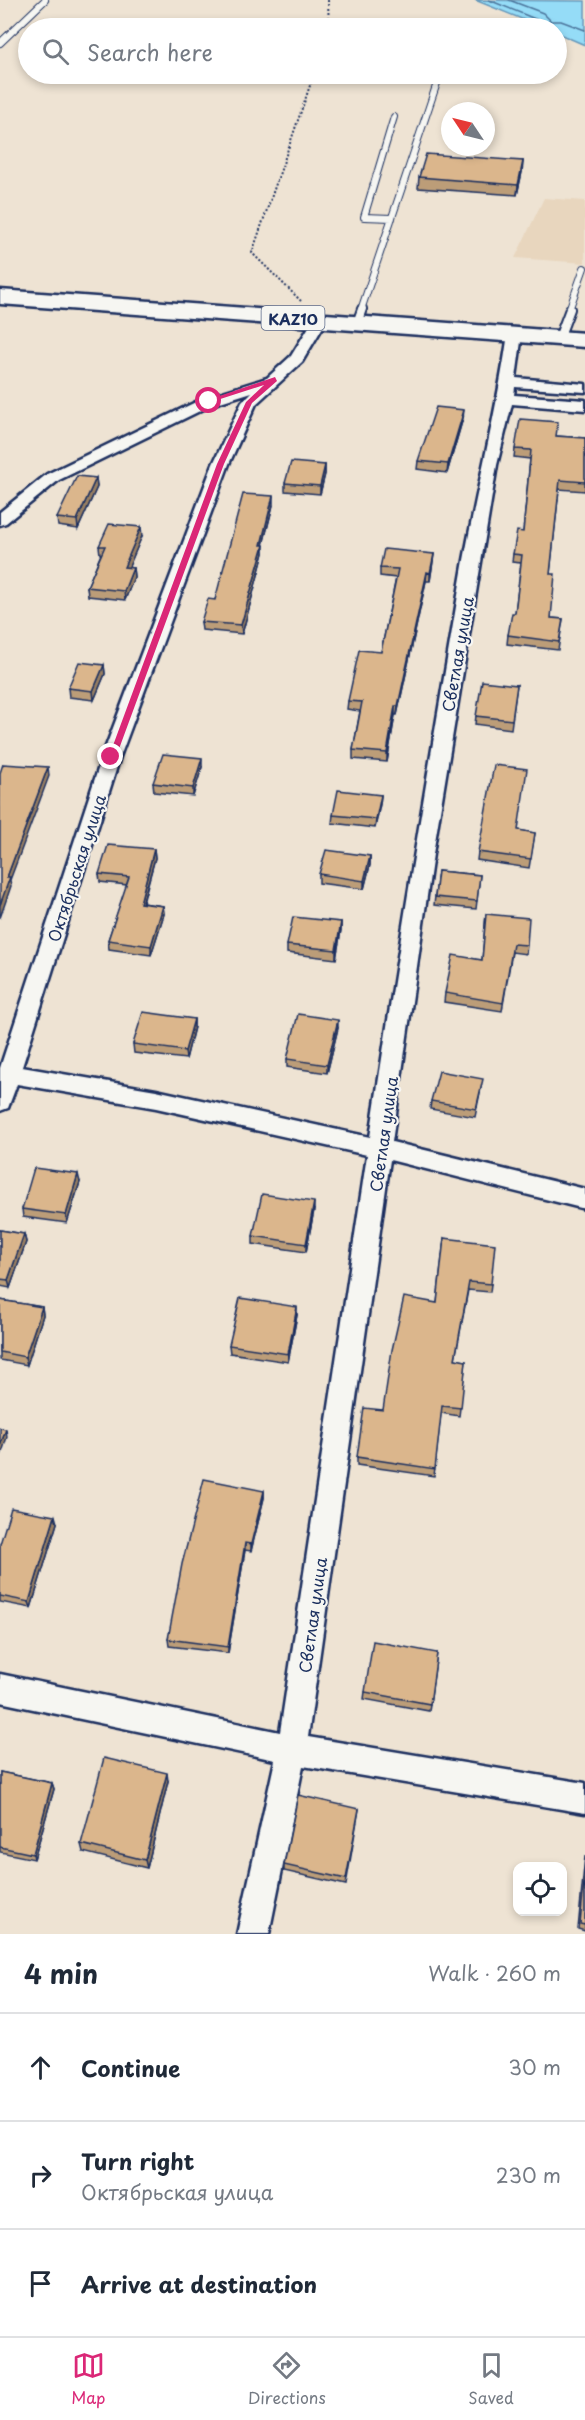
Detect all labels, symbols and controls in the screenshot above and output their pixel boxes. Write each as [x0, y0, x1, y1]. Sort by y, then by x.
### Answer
search box [18, 18, 567, 84]
icon: search [39, 35, 72, 68]
text: Search here [87, 35, 213, 68]
north arrow [441, 102, 495, 156]
road number: KAZ10 [262, 306, 324, 330]
route start [195, 387, 221, 413]
street label: Светлая улица [435, 594, 479, 714]
route end [97, 743, 123, 769]
street label: Октябрьская улица [41, 791, 111, 945]
street label: Светлая улица [363, 1075, 403, 1193]
street label: Светлая улица [292, 1556, 332, 1674]
map controls [513, 1862, 567, 1916]
button: locate [513, 1862, 567, 1916]
text: 4 min [24, 1954, 98, 1993]
text: Walk · 260 m [428, 1958, 561, 1988]
icon: ahead [24, 2051, 57, 2084]
text: Continue [81, 2051, 180, 2084]
text: 30 m [508, 2052, 561, 2082]
text: Turn right [81, 2144, 194, 2177]
icon: right [24, 2159, 57, 2192]
text: 230 m [496, 2160, 561, 2190]
text: Октябрьская улица [81, 2177, 273, 2207]
icon: arrive [24, 2267, 57, 2300]
text: Arrive at destination [81, 2267, 317, 2300]
tab: Map [71, 2349, 105, 2409]
tab: Directions [248, 2349, 326, 2409]
tab: Saved [468, 2349, 514, 2409]

